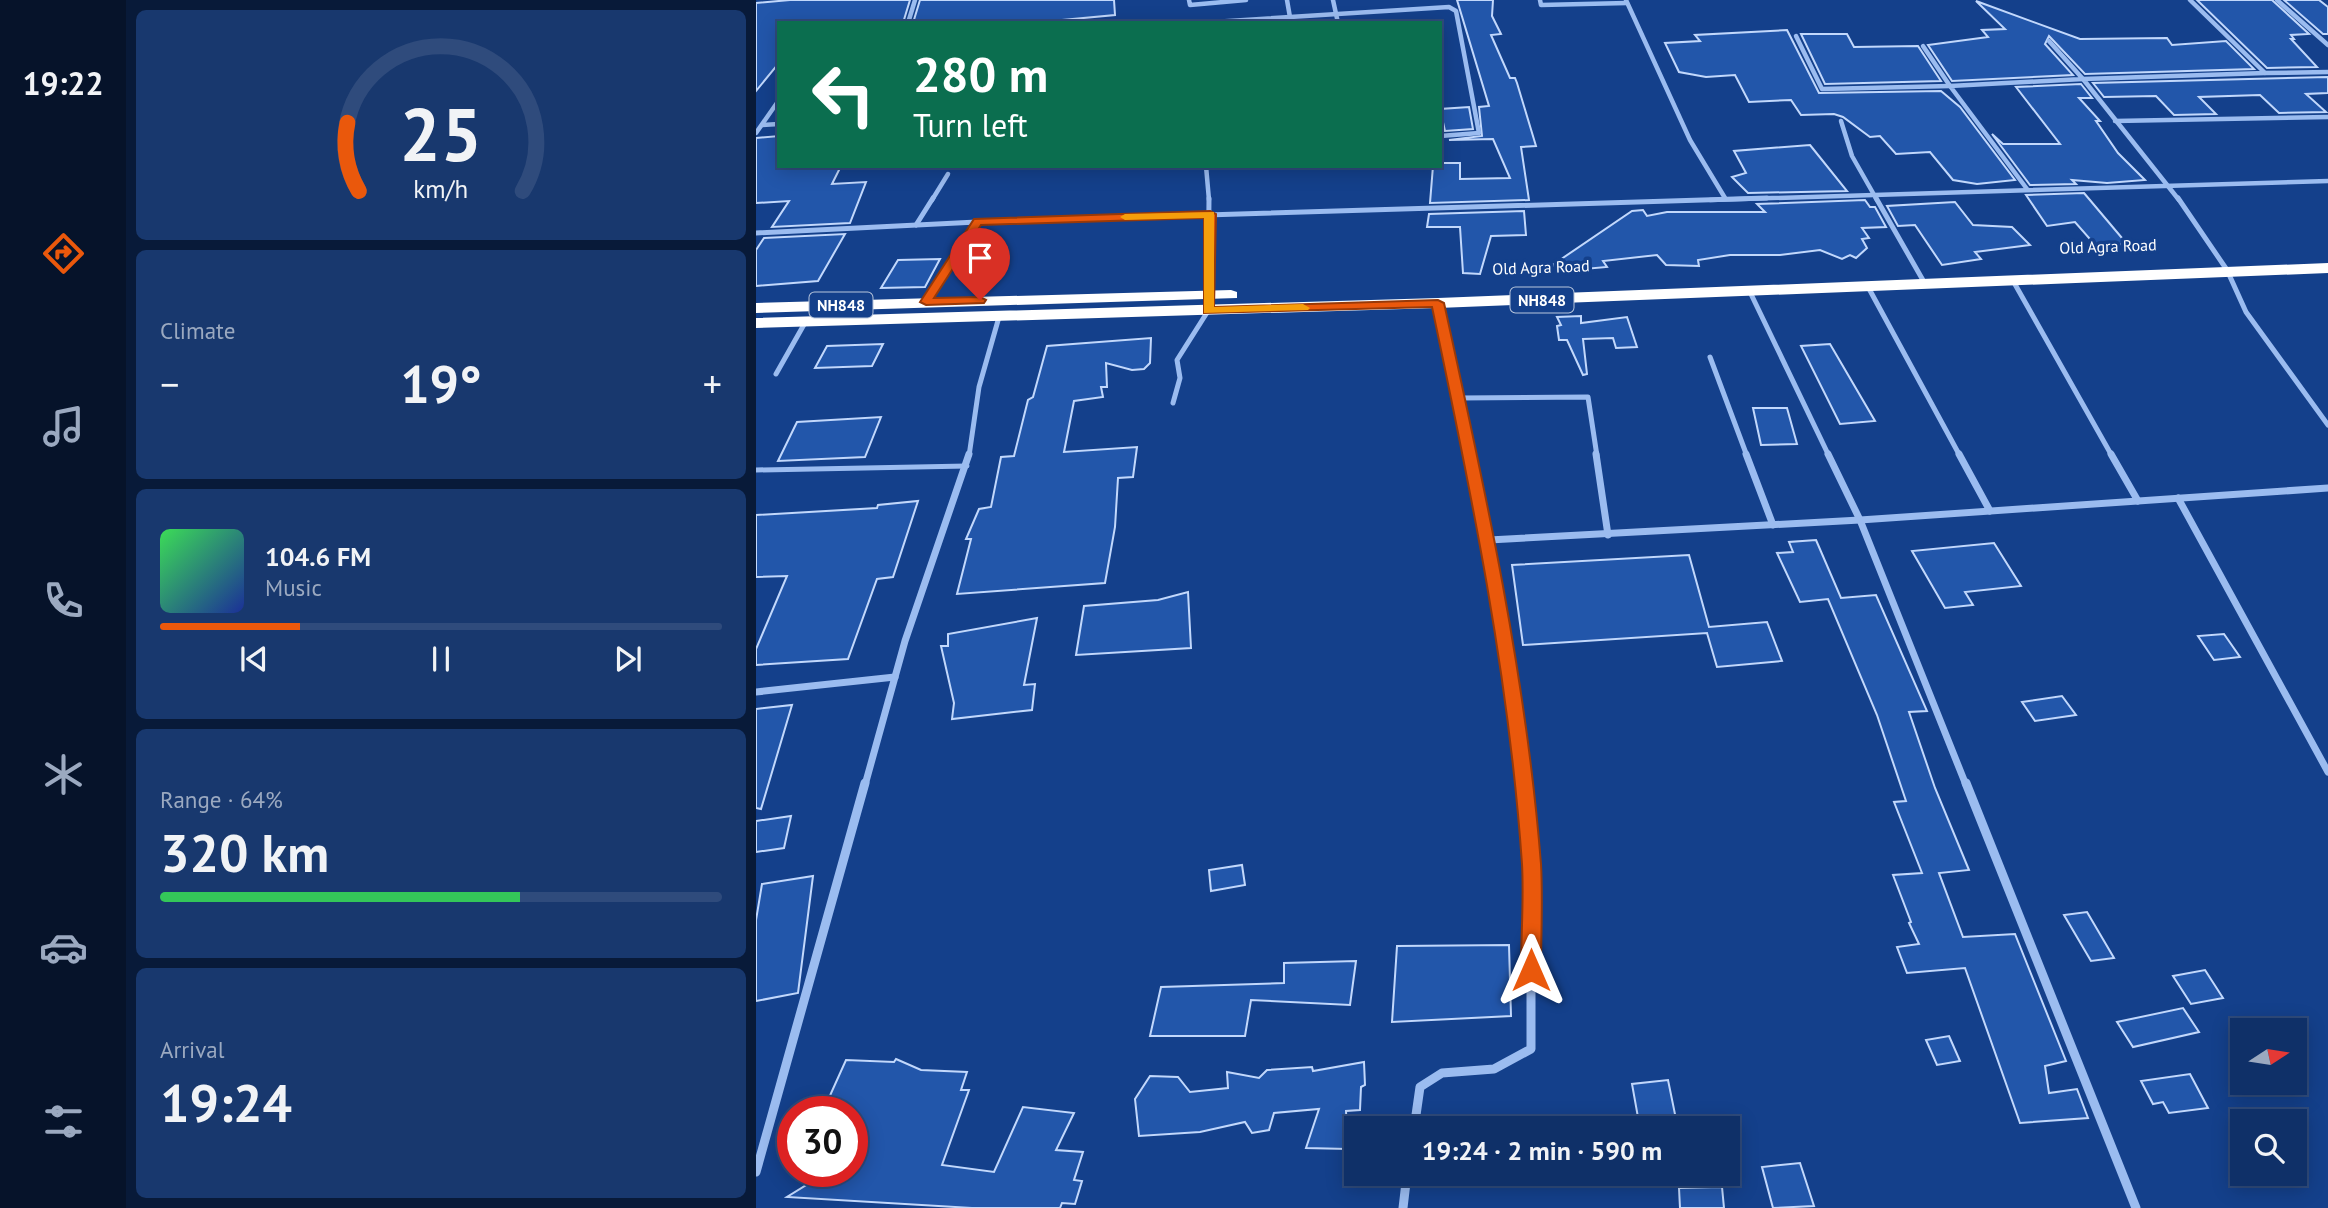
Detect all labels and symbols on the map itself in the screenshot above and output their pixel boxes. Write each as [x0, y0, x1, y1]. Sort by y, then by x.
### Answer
pin [950, 228, 1010, 300]
street label: Old Agra Road [2059, 234, 2157, 258]
street label: Old Agra Road [1492, 255, 1590, 279]
road number: NH848 [1510, 288, 1574, 312]
road number: NH848 [810, 292, 872, 318]
position arrow [1494, 933, 1568, 1007]
north arrow [2230, 1018, 2306, 1096]
speed limit sign: 30 [777, 1096, 868, 1187]

